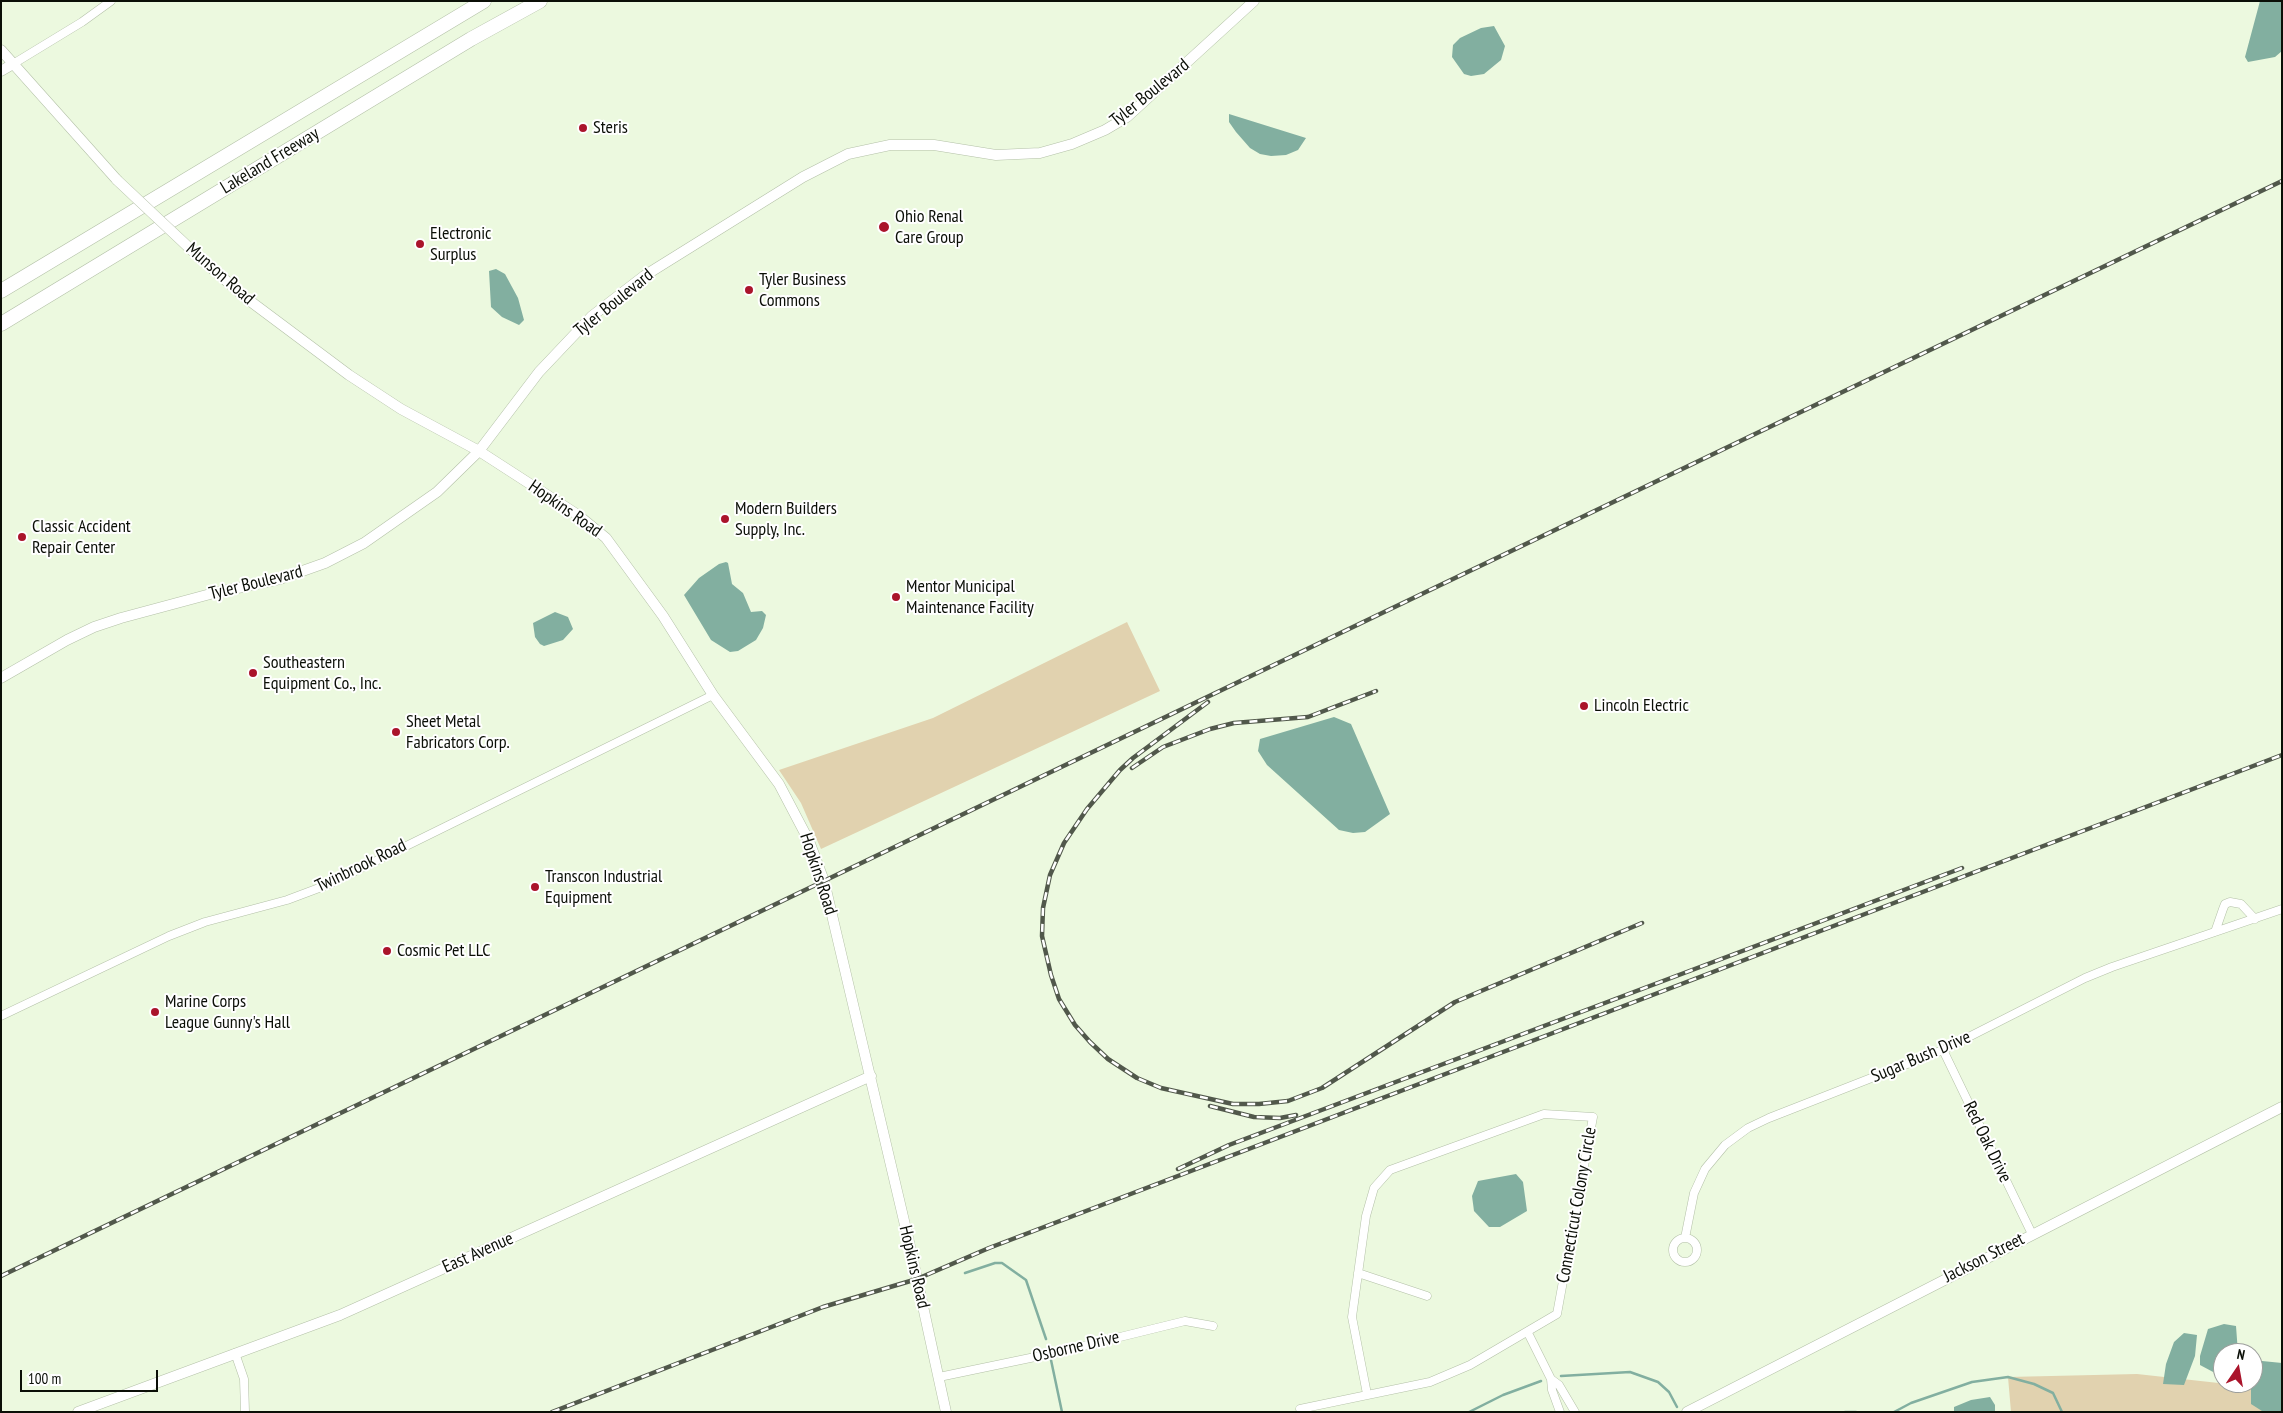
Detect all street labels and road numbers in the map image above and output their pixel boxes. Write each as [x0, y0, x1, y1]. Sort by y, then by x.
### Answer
street label: Tyler Boulevard [1106, 55, 1194, 131]
street label: Lakeland Freeway [217, 123, 323, 199]
street label: Munson Road [181, 238, 259, 310]
street label: Tyler Boulevard [570, 265, 658, 341]
street label: Hopkins Road [524, 476, 606, 542]
street label: Tyler Boulevard [207, 561, 305, 605]
street label: Hopkins Road [795, 830, 841, 918]
street label: Twinbrook Road [312, 835, 410, 897]
street label: Sugar Bush Drive [1868, 1026, 1974, 1088]
street label: Red Oak Drive [1958, 1098, 2016, 1186]
street label: Connecticut Colony Circle [1553, 1125, 1601, 1285]
street label: Hopkins Road [894, 1223, 934, 1311]
street label: East Avenue [439, 1228, 517, 1278]
street label: Jackson Street [1940, 1228, 2028, 1288]
street label: Osborne Drive [1031, 1327, 1121, 1367]

